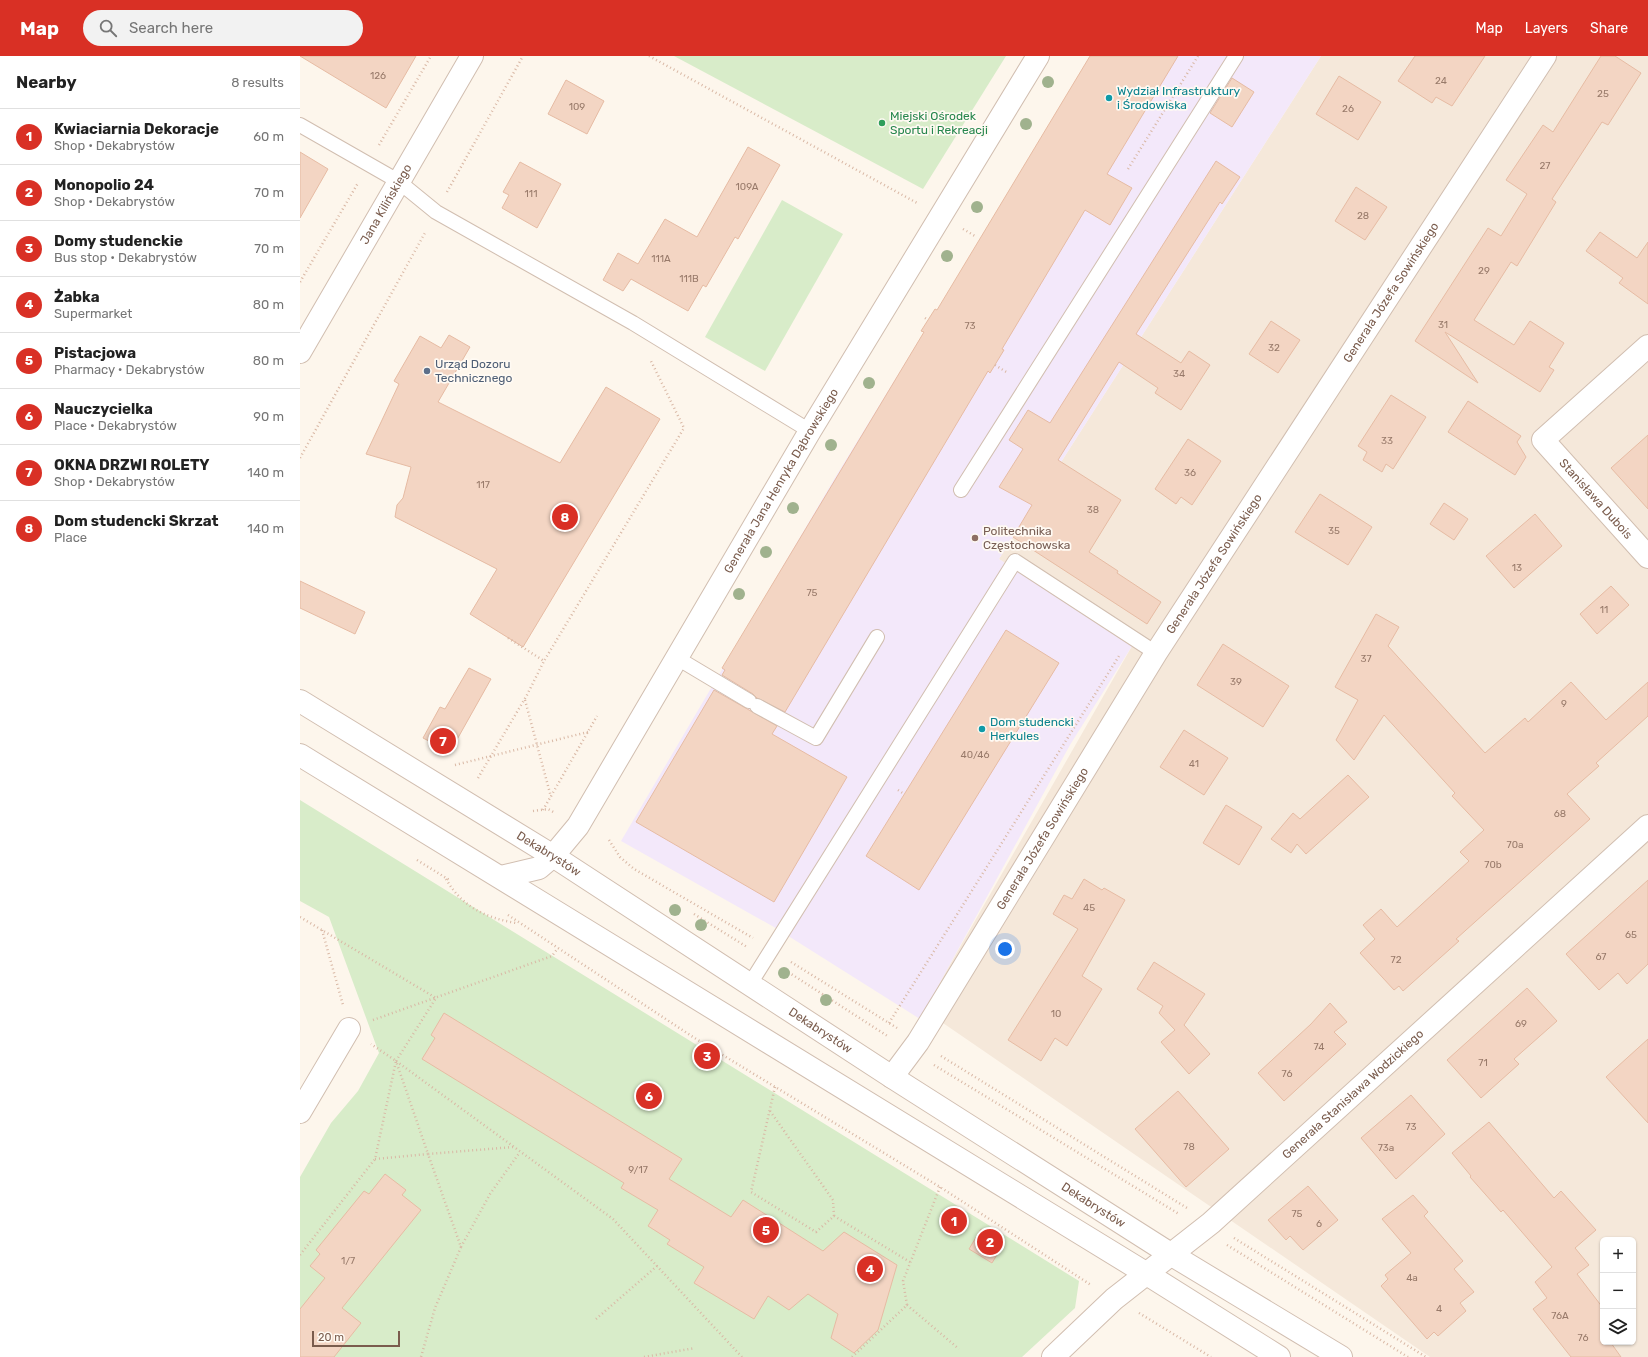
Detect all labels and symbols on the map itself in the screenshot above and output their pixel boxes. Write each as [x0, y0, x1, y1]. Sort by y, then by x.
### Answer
house number: 126 [370, 70, 386, 82]
house number: 24 [1435, 75, 1447, 87]
place label: Wydział Infrastruktury i Środowiska [1117, 84, 1240, 112]
house number: 25 [1597, 88, 1609, 100]
marker: Wydział Infrastruktury i Środowiska [1104, 93, 1114, 103]
house number: 109 [569, 101, 585, 113]
house number: 26 [1342, 103, 1354, 115]
place label: Miejski Ośrodek Sportu i Rekreacji [890, 109, 988, 137]
marker: Miejski Ośrodek Sportu i Rekreacji [877, 118, 887, 128]
house number: 27 [1540, 160, 1551, 172]
street label: Jana Kilińskiego [357, 161, 415, 247]
house number: 109A [736, 181, 759, 193]
house number: 111 [525, 188, 537, 200]
house number: 28 [1357, 210, 1369, 222]
street label: Generała Józefa Sowińskiego [1340, 220, 1442, 365]
house number: 111A [651, 253, 671, 265]
house number: 29 [1478, 265, 1490, 277]
house number: 111B [679, 273, 699, 285]
house number: 31 [1438, 319, 1448, 331]
house number: 73 [964, 320, 976, 332]
house number: 32 [1268, 342, 1280, 354]
place label: Urząd Dozoru Technicznego [435, 357, 513, 385]
marker: Urząd Dozoru Technicznego [422, 366, 432, 376]
house number: 34 [1173, 368, 1185, 380]
street label: Generała Jana Henryka Dąbrowskiego [721, 386, 841, 576]
house number: 33 [1381, 435, 1393, 447]
street label: Stanisława Dubois [1556, 456, 1635, 542]
house number: 36 [1184, 467, 1196, 479]
house number: 117 [476, 479, 490, 491]
street label: Generała Józefa Sowińskiego [1163, 491, 1265, 637]
pin: 8 [552, 502, 578, 532]
house number: 38 [1087, 504, 1099, 516]
place label: Politechnika Częstochowska [983, 524, 1070, 552]
house number: 35 [1328, 525, 1340, 537]
marker: Politechnika Częstochowska [970, 533, 980, 543]
house number: 13 [1512, 562, 1522, 574]
house number: 75 [806, 587, 818, 599]
house number: 11 [1600, 604, 1608, 616]
house number: 37 [1360, 653, 1372, 665]
house number: 39 [1230, 676, 1242, 688]
house number: 9 [1561, 698, 1567, 710]
place label: Dom studencki Herkules [990, 715, 1074, 743]
marker: Dom studencki Herkules [977, 724, 987, 734]
pin: 7 [430, 726, 456, 756]
house number: 40/46 [961, 749, 989, 761]
house number: 41 [1189, 758, 1199, 770]
street label: Generała Józefa Sowińskiego [994, 765, 1091, 912]
house number: 68 [1554, 808, 1566, 820]
street label: Dekabrystów [514, 828, 584, 879]
house number: 70a [1507, 839, 1524, 851]
house number: 70b [1484, 859, 1502, 871]
house number: 45 [1083, 902, 1095, 914]
house number: 65 [1625, 929, 1637, 941]
your location [995, 939, 1015, 959]
house number: 67 [1596, 951, 1606, 963]
house number: 72 [1391, 954, 1402, 966]
street label: Dekabrystów [786, 1005, 855, 1056]
house number: 10 [1051, 1008, 1061, 1020]
house number: 69 [1515, 1018, 1527, 1030]
street label: Generała Stanisława Wodzickiego [1279, 1026, 1426, 1162]
pin: 3 [694, 1041, 720, 1071]
house number: 74 [1314, 1041, 1325, 1053]
house number: 71 [1478, 1057, 1488, 1069]
house number: 76 [1282, 1068, 1292, 1080]
pin: 6 [636, 1081, 662, 1111]
house number: 73 [1405, 1121, 1417, 1133]
house number: 78 [1183, 1141, 1195, 1153]
house number: 73a [1378, 1142, 1394, 1154]
house number: 9/17 [628, 1164, 648, 1176]
street label: Dekabrystów [1059, 1180, 1128, 1231]
pin: 1 [941, 1206, 967, 1236]
house number: 75 [1291, 1208, 1303, 1220]
pin: 5 [753, 1215, 779, 1245]
house number: 6 [1316, 1218, 1322, 1230]
pin: 2 [977, 1227, 1003, 1257]
pin: 4 [857, 1254, 883, 1284]
house number: 1/7 [341, 1255, 355, 1267]
house number: 4a [1406, 1272, 1418, 1284]
house number: 4 [1436, 1303, 1442, 1315]
house number: 76A [1551, 1310, 1569, 1322]
scale bar [312, 1329, 400, 1348]
house number: 76 [1578, 1332, 1588, 1344]

